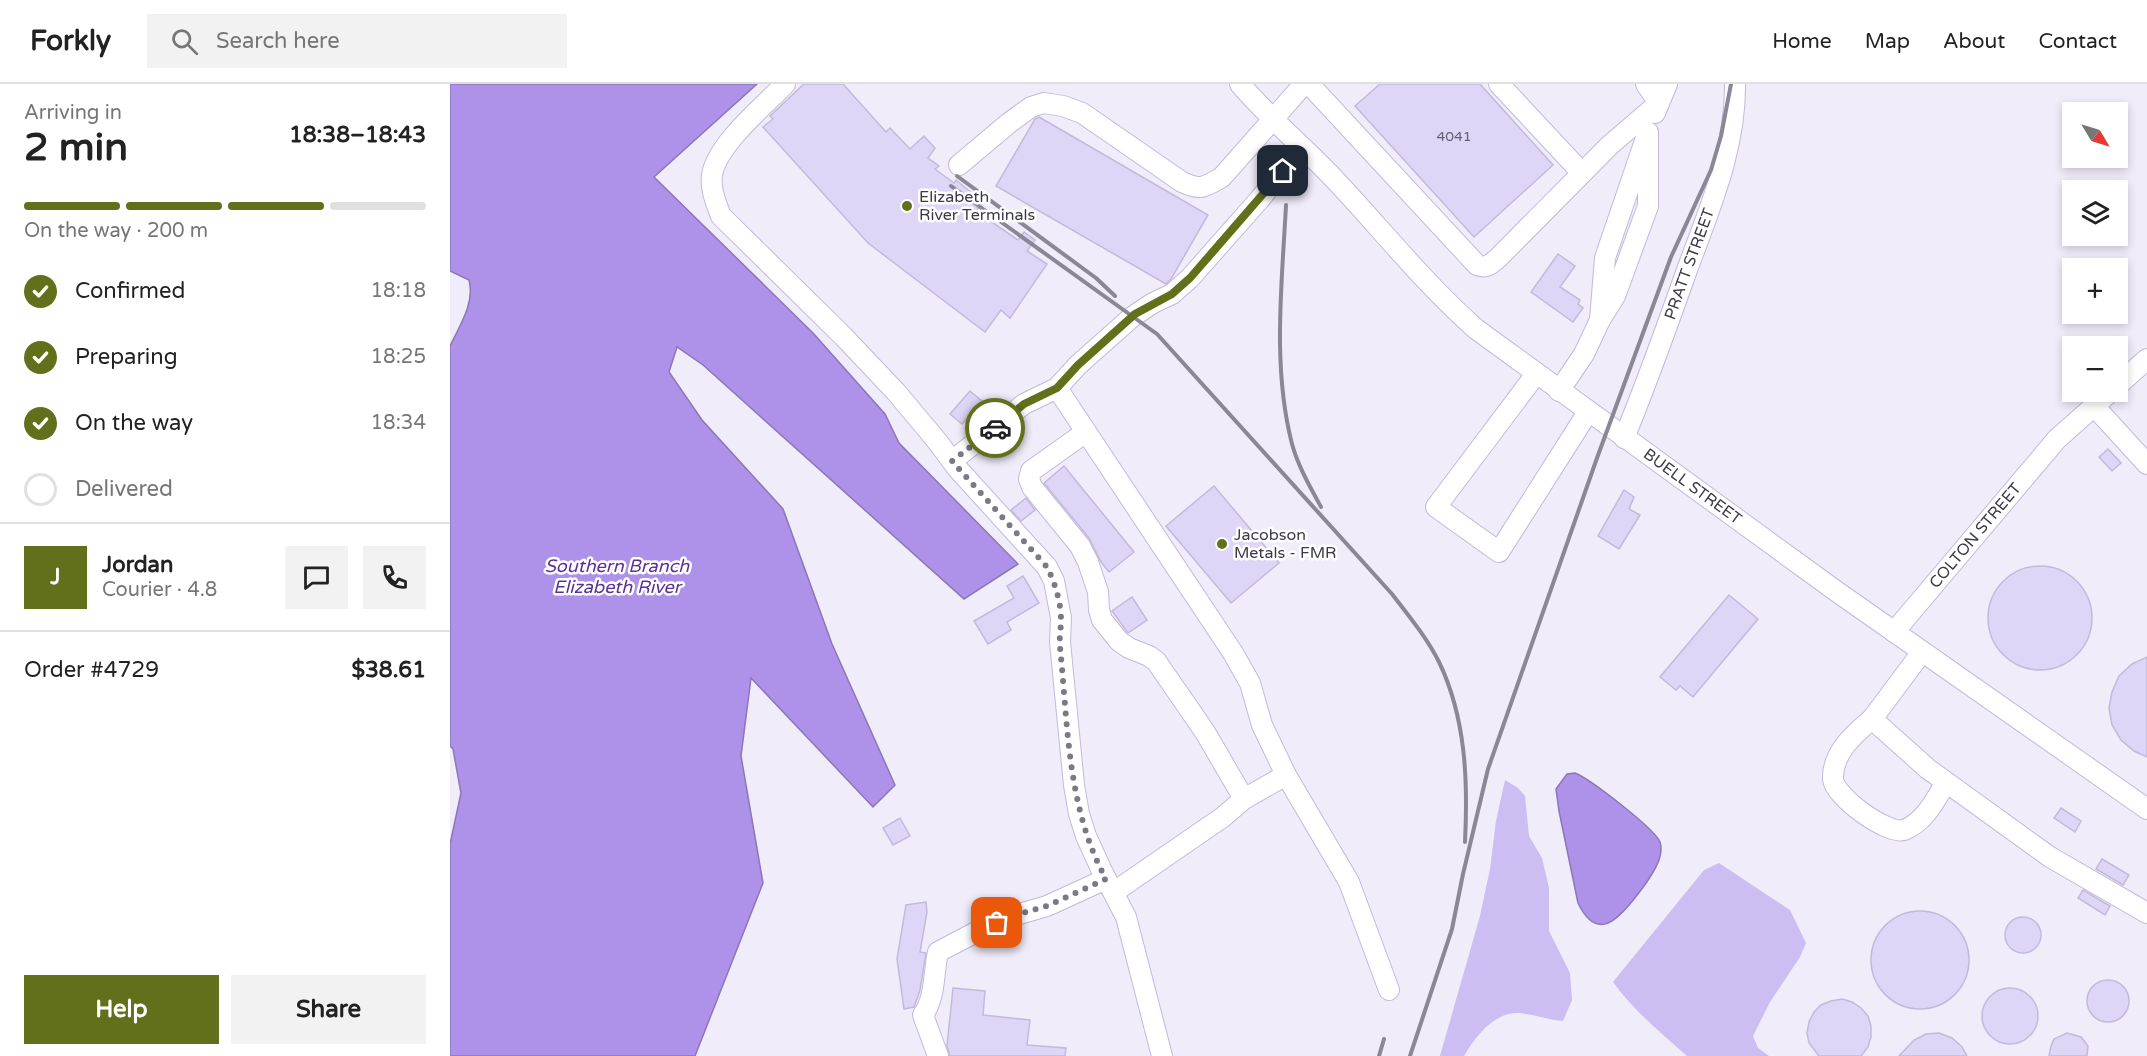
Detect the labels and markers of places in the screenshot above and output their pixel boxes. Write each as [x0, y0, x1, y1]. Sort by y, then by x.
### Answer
pin [1257, 145, 1308, 196]
place label: Elizabeth River Terminals [919, 187, 1035, 225]
marker: Elizabeth River Terminals [900, 199, 914, 213]
place label: Jacobson Metals - FMR [1234, 525, 1336, 563]
marker: Jacobson Metals - FMR [1215, 537, 1229, 551]
pin [971, 897, 1022, 948]

